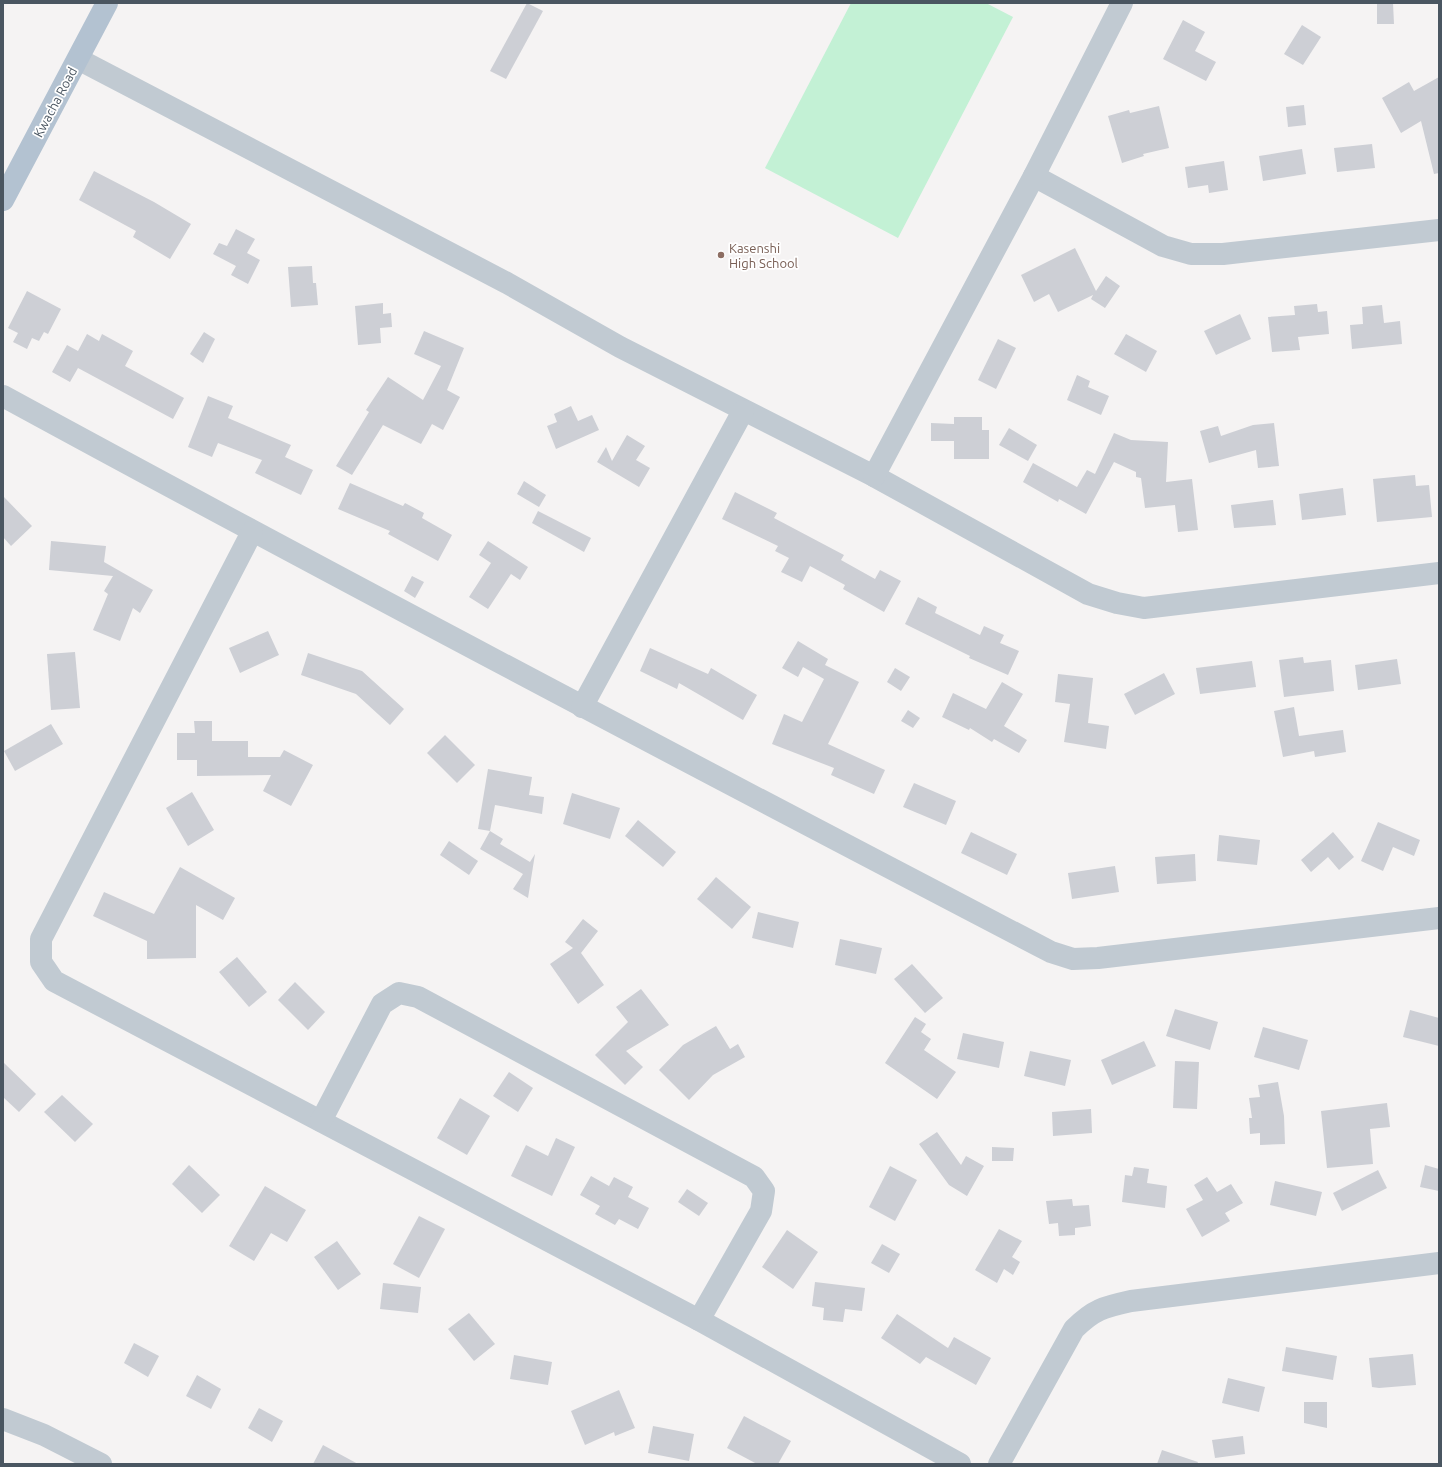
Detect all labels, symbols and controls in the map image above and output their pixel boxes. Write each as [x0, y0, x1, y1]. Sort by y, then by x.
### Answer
street label: Kwacha Road [31, 65, 79, 139]
place label: Kasenshi High School [729, 241, 799, 270]
marker: Kasenshi High School [716, 250, 726, 260]

